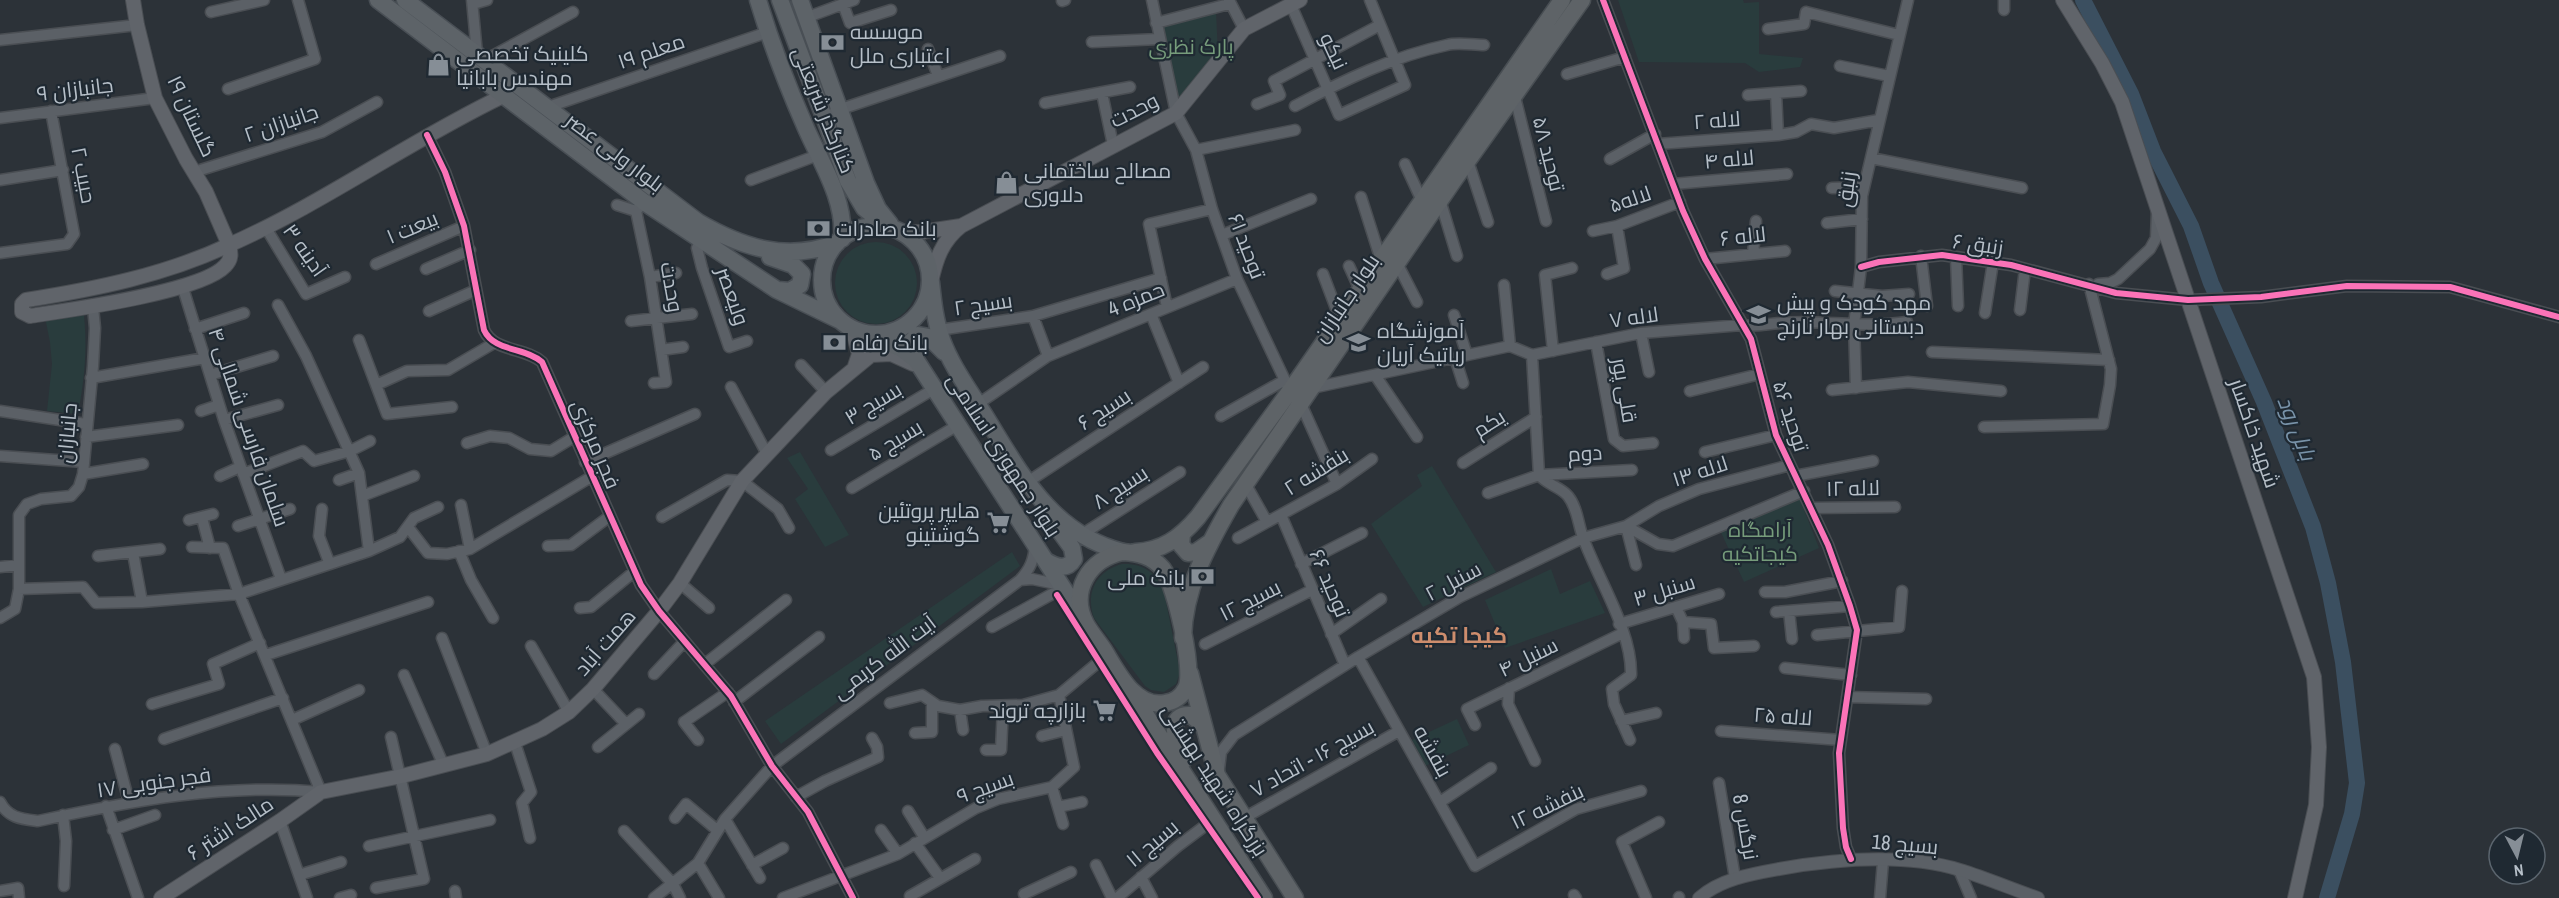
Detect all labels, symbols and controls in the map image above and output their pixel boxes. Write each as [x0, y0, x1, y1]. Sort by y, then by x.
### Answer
place label: موسسه اعتباری ملل [850, 17, 950, 70]
street label: معلم ۱۹ [614, 26, 688, 76]
street label: نیکو [1313, 28, 1355, 74]
bank icon: موسسه اعتباری ملل [819, 30, 845, 56]
park label: پارک نظری [1148, 32, 1234, 61]
place label: کلینیک تخصصی مهندس بابانیا [456, 39, 589, 92]
street label: کنارگذر شریعتی [786, 43, 862, 177]
shop icon: کلینیک تخصصی مهندس بابانیا [425, 52, 451, 78]
street label: جانبازان ۹ [35, 70, 115, 108]
street label: گلستان ۱۹ [160, 70, 224, 162]
street label: وحدت [1105, 86, 1163, 134]
street label: جانبازان ۲ [240, 97, 322, 149]
street label: لاله ۲ [1692, 104, 1742, 136]
street label: بلوار ولی عصر [559, 105, 670, 199]
street label: توحید ۵۸ [1526, 114, 1572, 195]
street label: لاله ۴ [1703, 142, 1755, 176]
street label: حبیب ۲ [64, 144, 104, 206]
place label: مصالح ساختمانی دلاوری [1024, 156, 1171, 209]
shop icon: مصالح ساختمانی دلاوری [993, 169, 1019, 195]
street label: زنبق [1829, 169, 1863, 209]
street label: لاله۵ [1605, 178, 1655, 220]
street label: بیعت ۱ [382, 203, 442, 251]
street label: توحید ۶۱ [1221, 209, 1273, 283]
place label: بانک صادرات [836, 214, 937, 243]
bank icon: بانک صادرات [805, 215, 831, 241]
street label: آدینه ۳ [276, 218, 334, 283]
street label: لاله ۶ [1718, 219, 1768, 253]
street label: زنبق ۶ [1951, 226, 2005, 262]
street label: بلوار جانبازان [1306, 248, 1386, 348]
street label: وحدت [653, 259, 691, 315]
street label: ولیعصر [709, 262, 757, 329]
street label: حمزه 4 [1103, 275, 1169, 323]
street label: بسیج ۲ [952, 286, 1014, 322]
place label: مهد کودک و پیش دبستانی بهار نارنج [1777, 288, 1931, 341]
street label: لاله ۷ [1608, 299, 1660, 335]
school or university icon: مهد کودک و پیش دبستانی بهار نارنج [1746, 301, 1772, 327]
place label: آموزشگاه رباتیک آریان [1377, 316, 1465, 369]
street label: سلمان فارسی شمالی ۴ [201, 323, 297, 531]
place label: بانک رفاه [852, 328, 928, 357]
bank icon: بانک رفاه [821, 329, 847, 355]
school or university icon: آموزشگاه رباتیک آریان [1346, 329, 1372, 355]
street label: قلی پور [1605, 354, 1645, 425]
street label: بلوار جمهوری اسلامی [940, 367, 1068, 543]
street label: شهید خاکسار [2222, 373, 2287, 492]
street label: بسیج ۳ [839, 375, 907, 431]
street label: توحید ۵۶ [1766, 377, 1816, 456]
street label: بسیج ۶ [1072, 381, 1136, 437]
water label: بابل رود [2271, 391, 2324, 466]
street label: فجر مرکزی [564, 395, 628, 493]
street label: جانبازان [50, 401, 84, 465]
street label: یکم [1467, 402, 1511, 444]
street label: بسیج ۵ [862, 412, 928, 468]
street label: دوم [1567, 438, 1603, 468]
street label: بنفشه ۲ [1278, 440, 1354, 502]
street label: لاله ۱۳ [1668, 448, 1732, 494]
street label: بسیج ۸ [1087, 458, 1153, 516]
street label: لاله ۱۲ [1826, 473, 1880, 503]
place label: هایپر پروتئین گوشتینو [878, 496, 980, 549]
supermarket icon: هایپر پروتئین گوشتینو [985, 509, 1011, 535]
park label: آرامگاه کیجاتکیه [1722, 515, 1798, 568]
street label: توحید ۶۶ [1303, 544, 1358, 622]
street label: سنبل ۲ [1420, 554, 1486, 608]
place label: بانک ملی [1107, 563, 1185, 592]
bank icon: بانک ملی [1190, 564, 1216, 590]
street label: سنبل ۳ [1629, 567, 1699, 613]
street label: بسیج ۱۲ [1214, 572, 1286, 628]
street label: همت آباد [568, 602, 642, 682]
street label: آیت الله کریمی [826, 608, 942, 706]
district label: کیجا تکیه [1411, 620, 1507, 650]
street label: سنبل ۴ [1493, 630, 1563, 684]
place label: بازارچه تروند [989, 696, 1086, 725]
supermarket icon: بازارچه تروند [1091, 697, 1117, 723]
street label: بزرگراه شهید بهشتی [1155, 698, 1275, 862]
street label: لاله ۲۵ [1753, 699, 1813, 733]
street label: بسیج ۱۶ - اتحاد ۷ [1245, 712, 1379, 804]
street label: بنفشه [1407, 720, 1459, 782]
street label: فجر جنوبی ۱۷ [95, 760, 213, 804]
street label: بسیج ۹ [952, 763, 1018, 811]
street label: بنفشه ۱۲ [1506, 776, 1588, 836]
street label: مالک اشتر ۶ [181, 789, 279, 867]
street label: نرگس 8 [1726, 792, 1766, 862]
street label: بسیج ۱۱ [1119, 812, 1185, 874]
north arrow [2487, 826, 2547, 886]
street label: بسیج 18 [1870, 827, 1940, 861]
text: N [2513, 859, 2525, 882]

